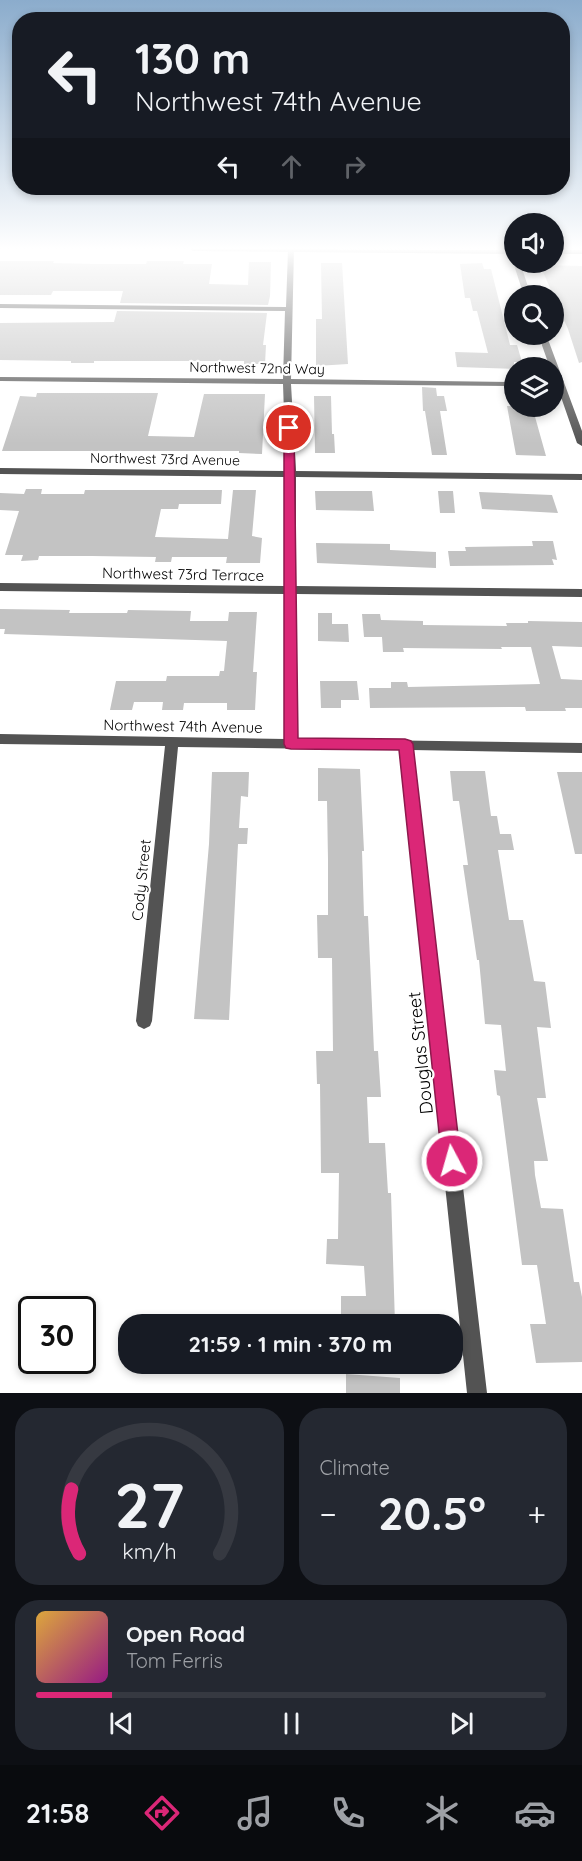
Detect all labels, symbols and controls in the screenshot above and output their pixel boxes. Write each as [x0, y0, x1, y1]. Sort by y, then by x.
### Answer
text: 130 m [135, 32, 250, 85]
icon: left [36, 36, 114, 114]
text: Northwest 74th Avenue [135, 84, 422, 118]
icon: left [212, 150, 245, 183]
icon: ahead [275, 150, 308, 183]
icon: right [338, 150, 371, 183]
map controls [504, 213, 564, 417]
button: sound [504, 213, 564, 273]
button: search [504, 285, 564, 345]
button: layers [504, 357, 564, 417]
street label: Northwest 72nd Way [189, 358, 325, 378]
pin [263, 402, 314, 453]
icon: arrive [272, 411, 305, 444]
street label: Northwest 73rd Avenue [90, 449, 240, 469]
street label: Northwest 73rd Terrace [102, 563, 264, 585]
street label: Northwest 74th Avenue [103, 715, 263, 737]
street label: Cody Street [127, 838, 155, 922]
street label: Douglas Street [402, 991, 438, 1115]
position arrow [420, 1129, 484, 1193]
speed limit sign: 30 [18, 1296, 96, 1374]
text: 21:59 · 1 min · 370 m [189, 1330, 392, 1358]
text: Climate [320, 1455, 390, 1480]
text: 27 [114, 1466, 184, 1544]
text: 20.5° [378, 1485, 486, 1541]
text: − [320, 1493, 337, 1534]
text: + [527, 1493, 546, 1534]
text: km/h [122, 1538, 176, 1564]
text: Open Road [126, 1620, 245, 1648]
text: Tom Ferris [126, 1648, 223, 1673]
icon: previous [105, 1707, 138, 1740]
icon: pause [275, 1707, 308, 1740]
icon: next [445, 1707, 478, 1740]
icon: directions [141, 1792, 183, 1834]
icon: music [234, 1792, 276, 1834]
icon: phone [327, 1792, 369, 1834]
icon: climate [421, 1792, 463, 1834]
icon: car [514, 1792, 556, 1834]
text: 21:58 [26, 1796, 89, 1830]

